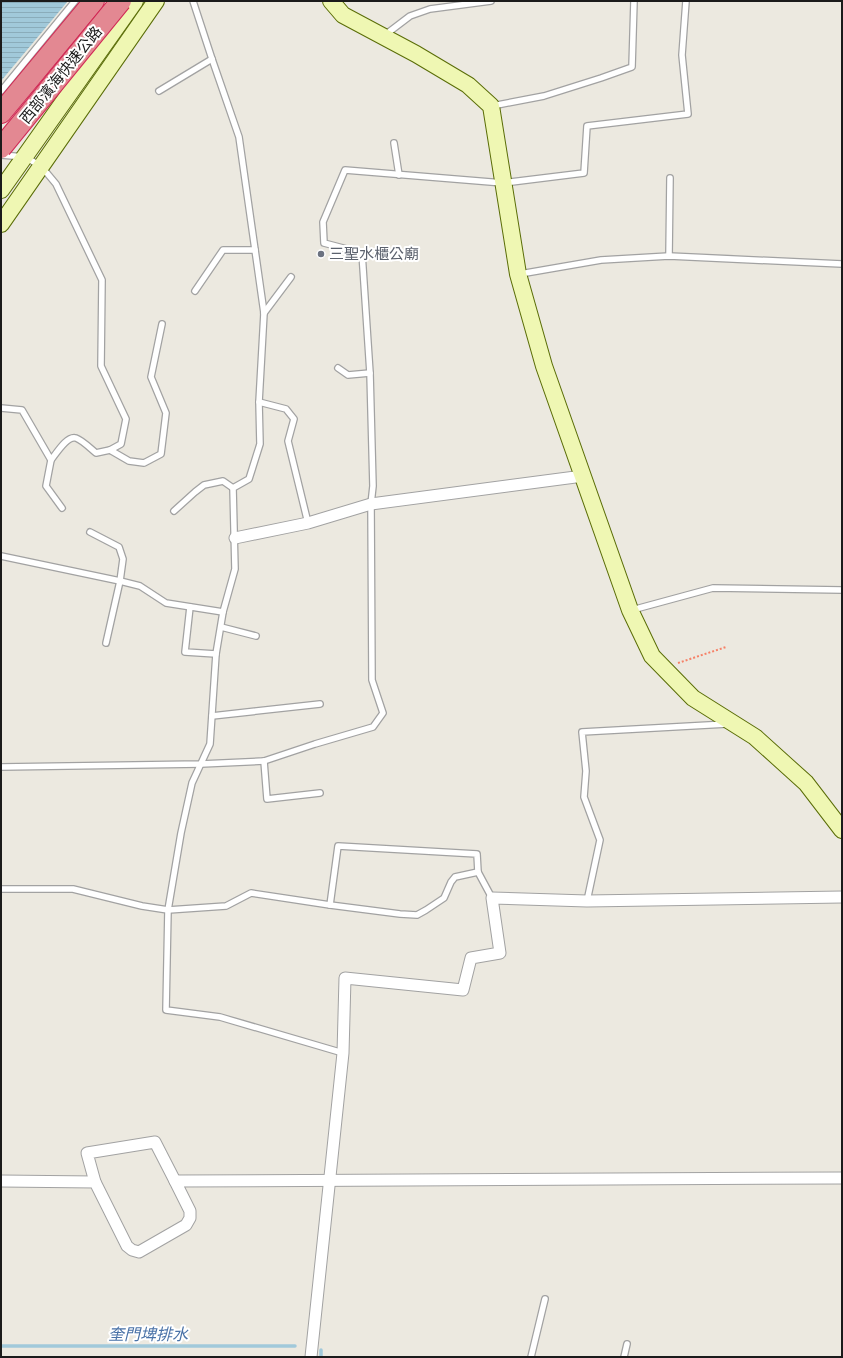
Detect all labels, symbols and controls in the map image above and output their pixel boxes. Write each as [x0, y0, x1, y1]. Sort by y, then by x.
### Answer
street label: 西部濱海快速公路 [15, 22, 105, 127]
place label: 三聖水櫃公廟 [329, 244, 419, 262]
marker: 三聖水櫃公廟 [316, 249, 326, 259]
water label: 奎門埤排水 [108, 1324, 189, 1343]

